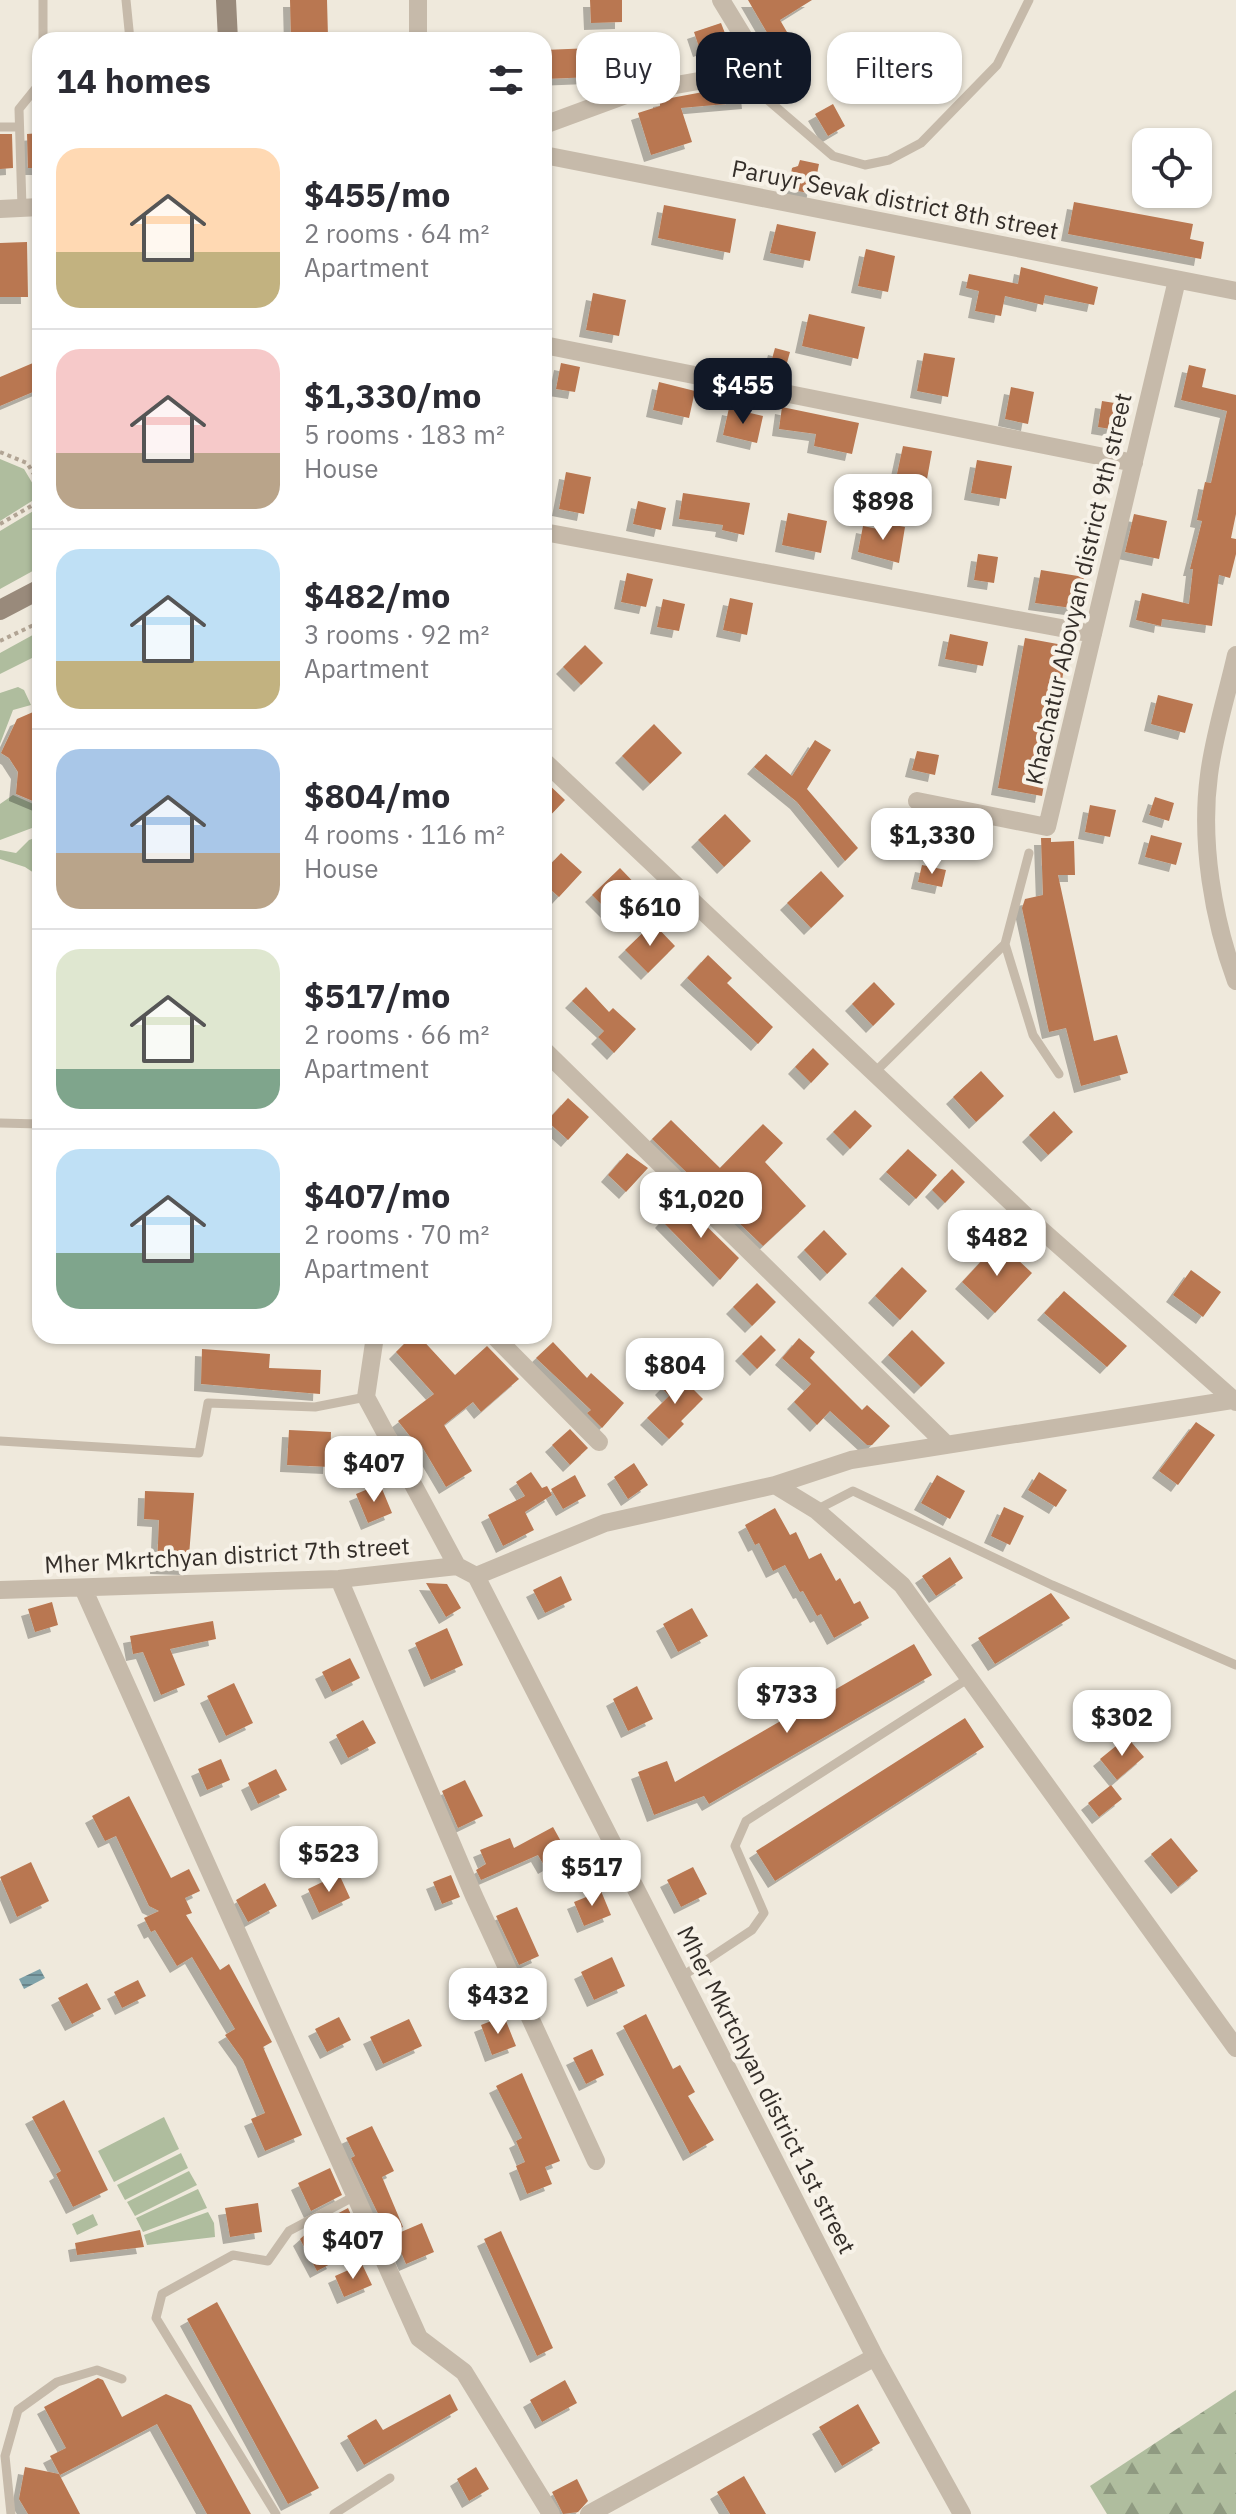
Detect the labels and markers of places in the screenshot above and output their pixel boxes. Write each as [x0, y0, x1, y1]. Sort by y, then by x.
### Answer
pin: $455 [696, 358, 790, 426]
pin: $898 [836, 474, 930, 542]
pin: $1,330 [867, 808, 997, 876]
pin: $610 [603, 880, 697, 948]
pin: $1,020 [636, 1172, 766, 1240]
pin: $482 [950, 1210, 1044, 1278]
pin: $804 [628, 1338, 722, 1406]
pin: $407 [327, 1436, 421, 1504]
pin: $733 [740, 1667, 834, 1735]
pin: $302 [1075, 1690, 1169, 1758]
pin: $523 [282, 1826, 376, 1894]
pin: $517 [545, 1840, 639, 1908]
pin: $432 [451, 1968, 545, 2036]
pin: $407 [306, 2213, 400, 2281]

